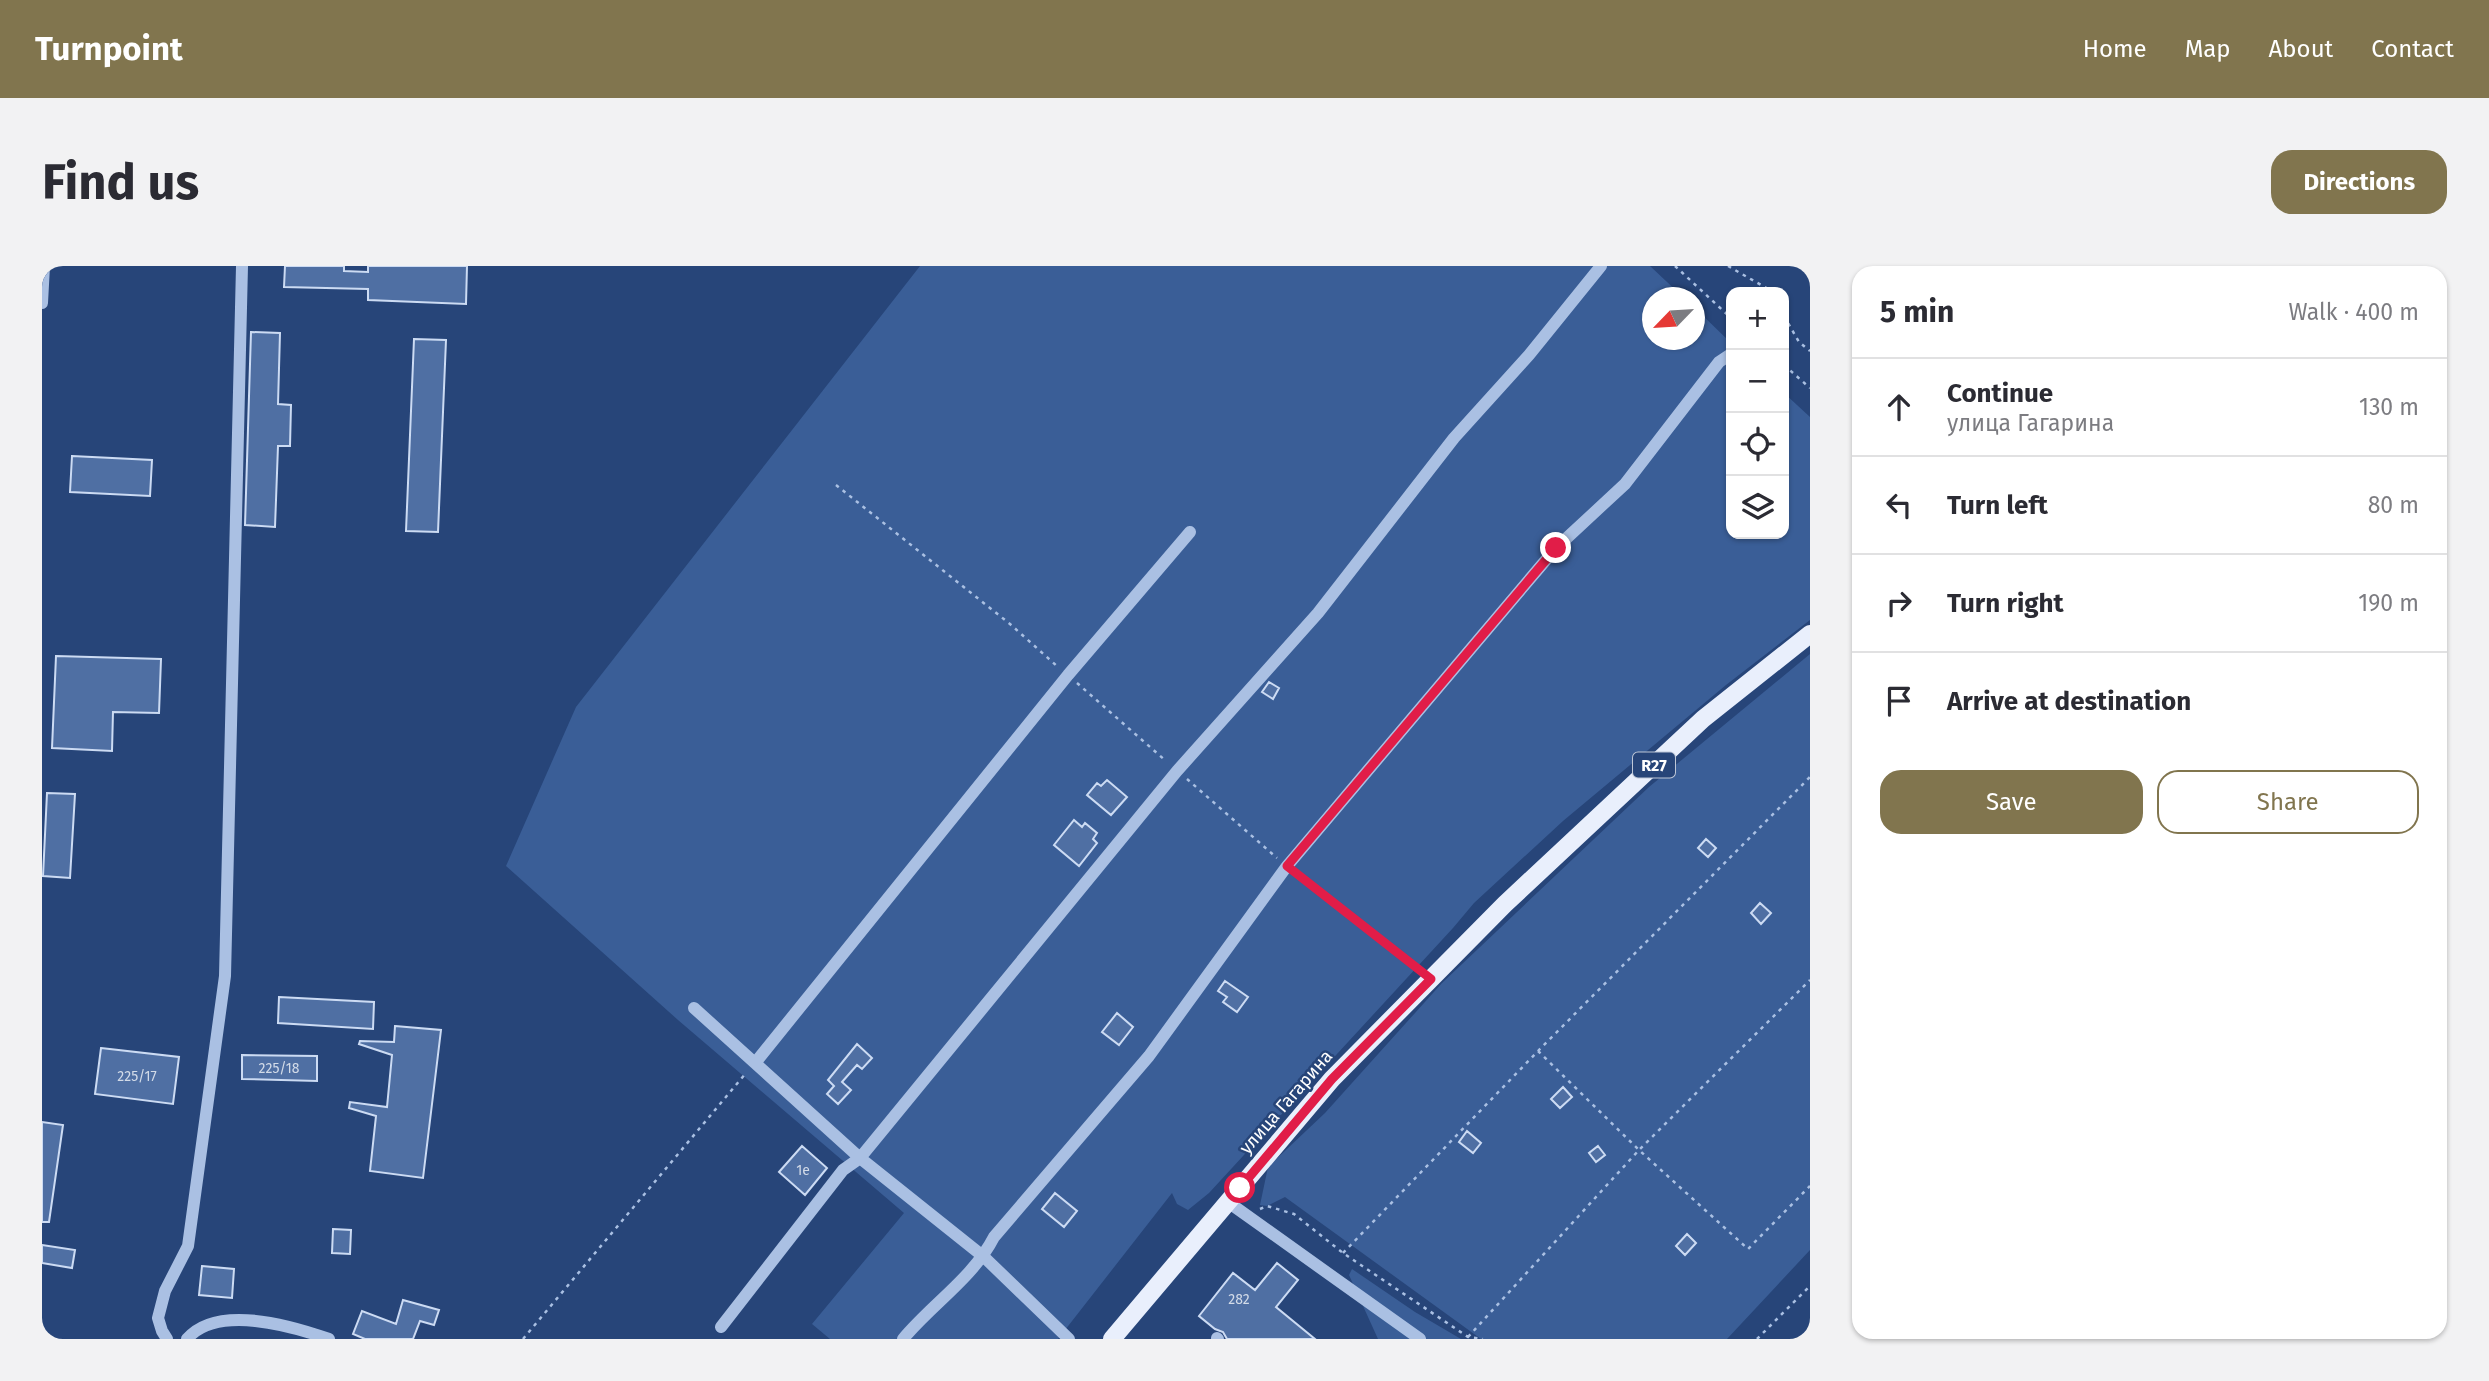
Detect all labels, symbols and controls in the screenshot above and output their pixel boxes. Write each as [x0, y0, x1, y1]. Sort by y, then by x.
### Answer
text: Turnpoint [35, 29, 183, 69]
text: Home [2083, 35, 2147, 63]
text: Map [2185, 35, 2231, 63]
text: About [2269, 35, 2333, 63]
text: Contact [2371, 35, 2454, 63]
button: Directions [2271, 150, 2447, 214]
text: Find us [42, 153, 199, 212]
north arrow [1642, 287, 1705, 350]
map controls [1726, 287, 1789, 539]
button: + [1726, 287, 1789, 350]
text: 5 min [1880, 294, 1954, 330]
text: Walk · 400 m [2288, 298, 2419, 326]
button: − [1726, 350, 1789, 413]
text: Continue [1947, 378, 2053, 409]
icon: ahead [1880, 388, 1918, 426]
text: 130 m [2359, 393, 2419, 421]
text: улица Гагарина [1947, 409, 2114, 437]
button: locate [1726, 413, 1789, 476]
button: layers [1726, 476, 1789, 539]
icon: left [1880, 486, 1918, 524]
text: Turn left [1947, 490, 2048, 521]
text: 80 m [2368, 491, 2419, 519]
route end [1540, 532, 1571, 563]
icon: right [1880, 584, 1918, 622]
text: Turn right [1947, 588, 2064, 619]
text: 190 m [2358, 589, 2419, 617]
icon: arrive [1880, 682, 1918, 720]
text: Arrive at destination [1947, 686, 2191, 717]
road number: R27 [1633, 752, 1675, 778]
button: Save [1880, 770, 2143, 834]
button: Share [2157, 770, 2419, 834]
street label: улица Гагарина [1235, 1045, 1337, 1159]
house number: 225/18 [259, 1060, 300, 1077]
house number: 225/17 [117, 1068, 157, 1085]
house number: 1е [796, 1162, 810, 1179]
route start [1224, 1172, 1255, 1203]
house number: 282 [1228, 1291, 1250, 1308]

